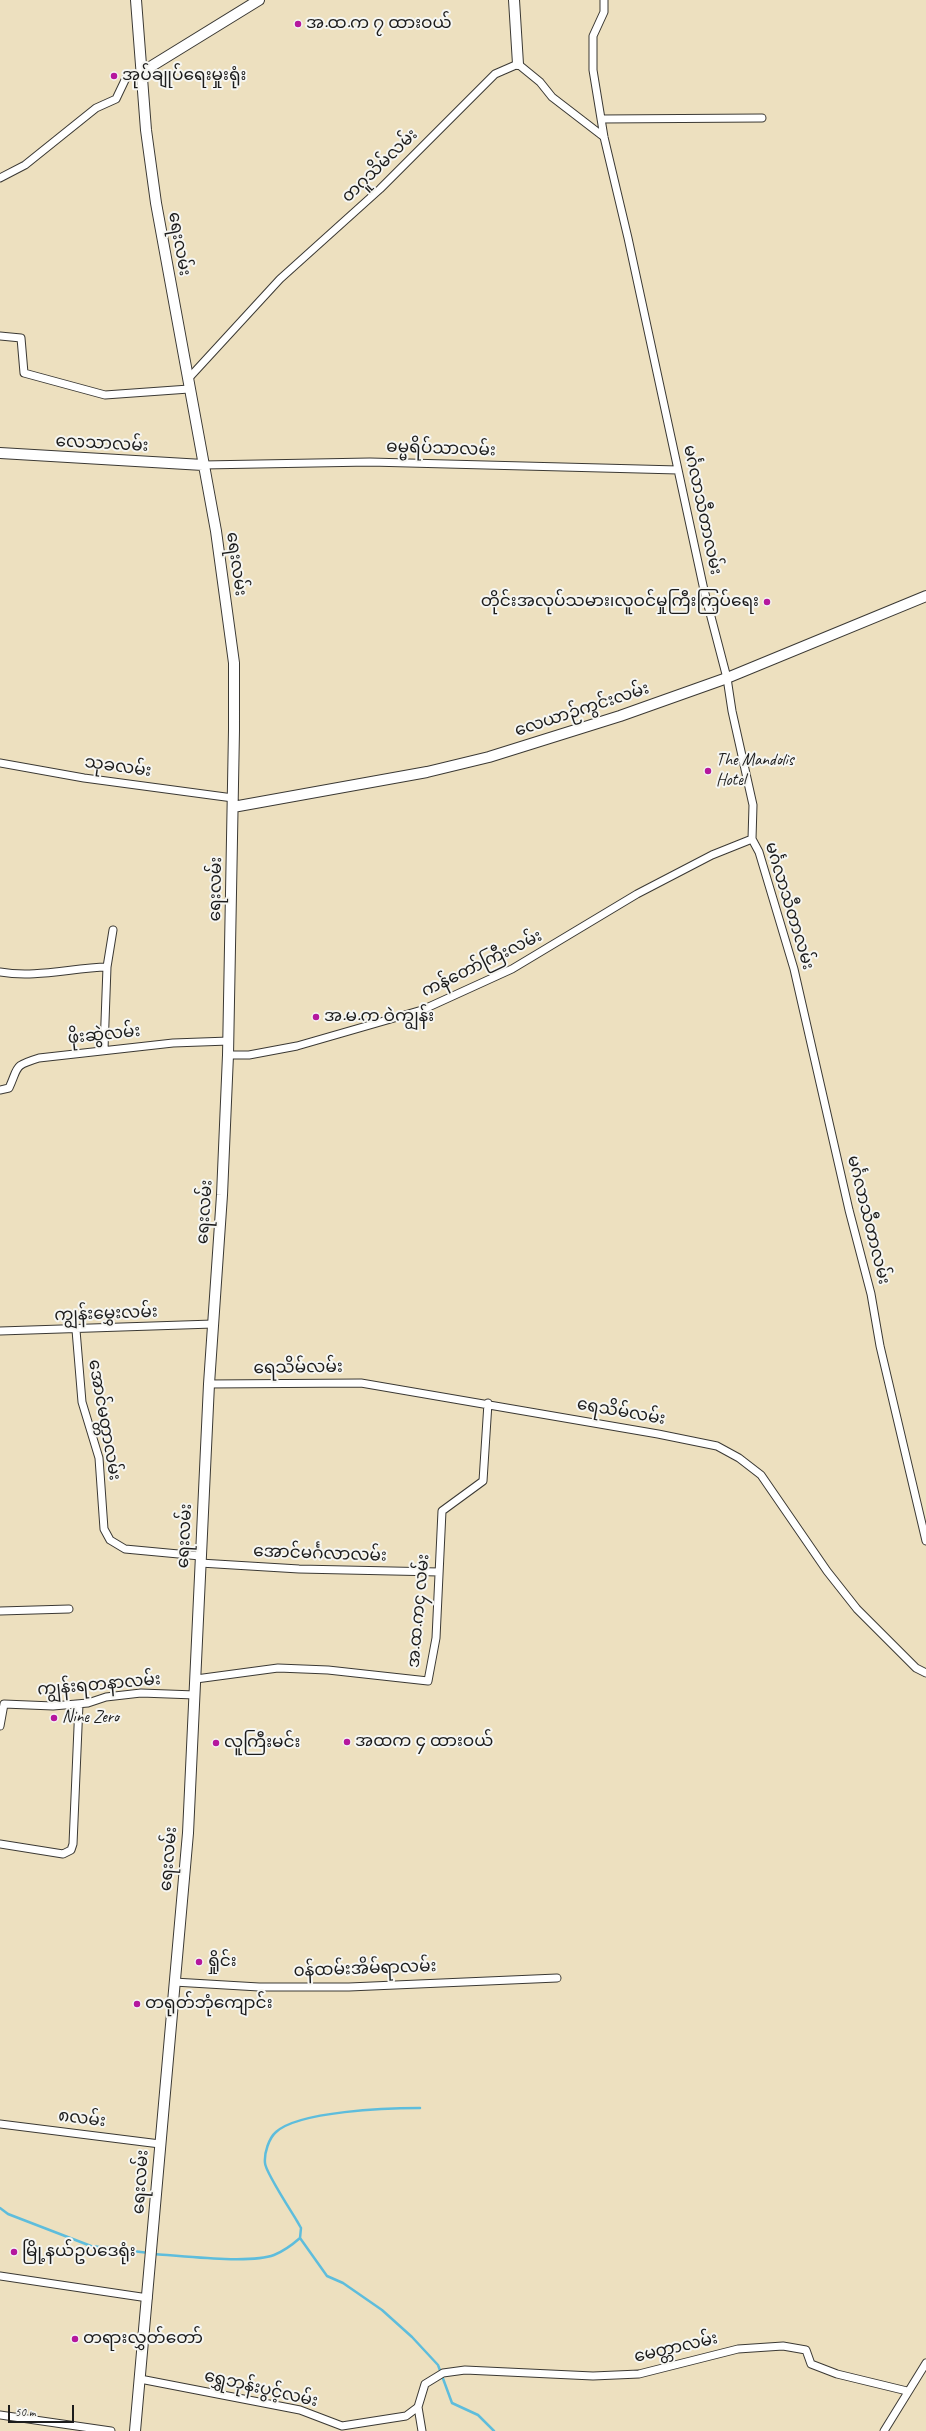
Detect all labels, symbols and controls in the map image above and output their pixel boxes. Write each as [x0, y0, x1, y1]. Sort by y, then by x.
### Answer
place label: အ.ထ.က ၇ ထားဝယ် [306, 14, 452, 34]
marker: အ.ထ.က ၇ ထားဝယ် [293, 19, 303, 29]
place label: အုပ်ချုပ်ရေးမှုးရုံး [122, 66, 246, 86]
marker: အုပ်ချုပ်ရေးမှုးရုံး [109, 71, 119, 81]
street label: တဂူသိမ်လမ်း [338, 125, 422, 207]
street label: ရေးလမ်း [163, 210, 195, 278]
street label: လေသာလမ်း [55, 431, 149, 457]
street label: ဓမ္မရိပ်သာလမ်း [386, 437, 496, 461]
street label: မင်္ဂလာသီတာလမ်း [678, 443, 726, 577]
street label: ရေးလမ်း [221, 531, 251, 597]
place label: တိုင်းအလုပ်သမား၊လူဝင်မှုကြီးကြပ်ရေး [481, 592, 759, 612]
marker: တိုင်းအလုပ်သမား၊လူဝင်မှုကြီးကြပ်ရေး [762, 597, 772, 607]
street label: လေယာဉ်ကွင်းလမ်း [512, 679, 652, 741]
place label: The Mandolis Hotel [716, 751, 794, 791]
street label: သုခလမ်း [83, 752, 153, 782]
marker: The Mandolis Hotel [703, 766, 713, 776]
street label: မင်္ဂလာသီတာလမ်း [760, 840, 818, 972]
street label: ရေးလမ်း [205, 857, 227, 921]
street label: ကန်တော်ကြီးလမ်း [418, 926, 546, 1002]
place label: အ.မ.က ဝဲကျွန်း [324, 1007, 434, 1027]
marker: အ.မ.က ဝဲကျွန်း [311, 1012, 321, 1022]
street label: ဖိုးဆွဲလမ်း [67, 1021, 141, 1049]
street label: မင်္ဂလာသီတာလမ်း [842, 1153, 894, 1287]
street label: ရေးလမ်း [193, 1179, 217, 1245]
street label: ကျွန်းမွှေးလမ်း [54, 1302, 158, 1326]
street label: ရေသိမ်လမ်း [253, 1357, 343, 1379]
street label: အောင်မတ္တာလမ်း [83, 1358, 125, 1482]
street label: ရေသိမ်လမ်း [575, 1394, 667, 1430]
street label: ရေးလမ်း [173, 1503, 197, 1569]
street label: အောင်မင်္ဂလာလမ်း [253, 1541, 387, 1567]
street label: အ.ထ.က၄ လမ်း [404, 1553, 434, 1669]
street label: ကျွန်းရတနာလမ်း [36, 1669, 162, 1701]
place label: Nine Zero [62, 1708, 119, 1728]
marker: Nine Zero [49, 1713, 59, 1723]
place label: အထက ၄ ထားဝယ် [355, 1732, 493, 1752]
place label: လူကြီးမင်း [224, 1733, 300, 1753]
marker: အထက ၄ ထားဝယ် [342, 1737, 352, 1747]
marker: လူကြီးမင်း [211, 1738, 221, 1748]
street label: ရေးလမ်း [156, 1826, 182, 1892]
place label: ရှိုင်း [207, 1952, 237, 1972]
street label: ၀န်ထမ်းအိမ်ရာလမ်း [293, 1956, 437, 1982]
marker: ရှိုင်း [194, 1957, 204, 1967]
place label: တရုတ်ဘုံကျောင်း [145, 1994, 273, 2014]
marker: တရုတ်ဘုံကျောင်း [132, 1999, 142, 2009]
street label: ၈လမ်း [57, 2106, 107, 2132]
street label: ရေးလမ်း [129, 2149, 153, 2215]
place label: မြို့နယ်ဥပဒေရုံး [22, 2242, 136, 2262]
marker: မြို့နယ်ဥပဒေရုံး [9, 2247, 19, 2257]
street label: မေတ္တာလမ်း [632, 2328, 720, 2368]
place label: တရားလွှတ်တော် [83, 2329, 203, 2349]
marker: တရားလွှတ်တော် [70, 2334, 80, 2344]
street label: ရွှေဘုန်းပွင့်လမ်း [202, 2366, 320, 2412]
scale bar [10, 2397, 76, 2423]
text: 50 m [15, 2404, 35, 2420]

